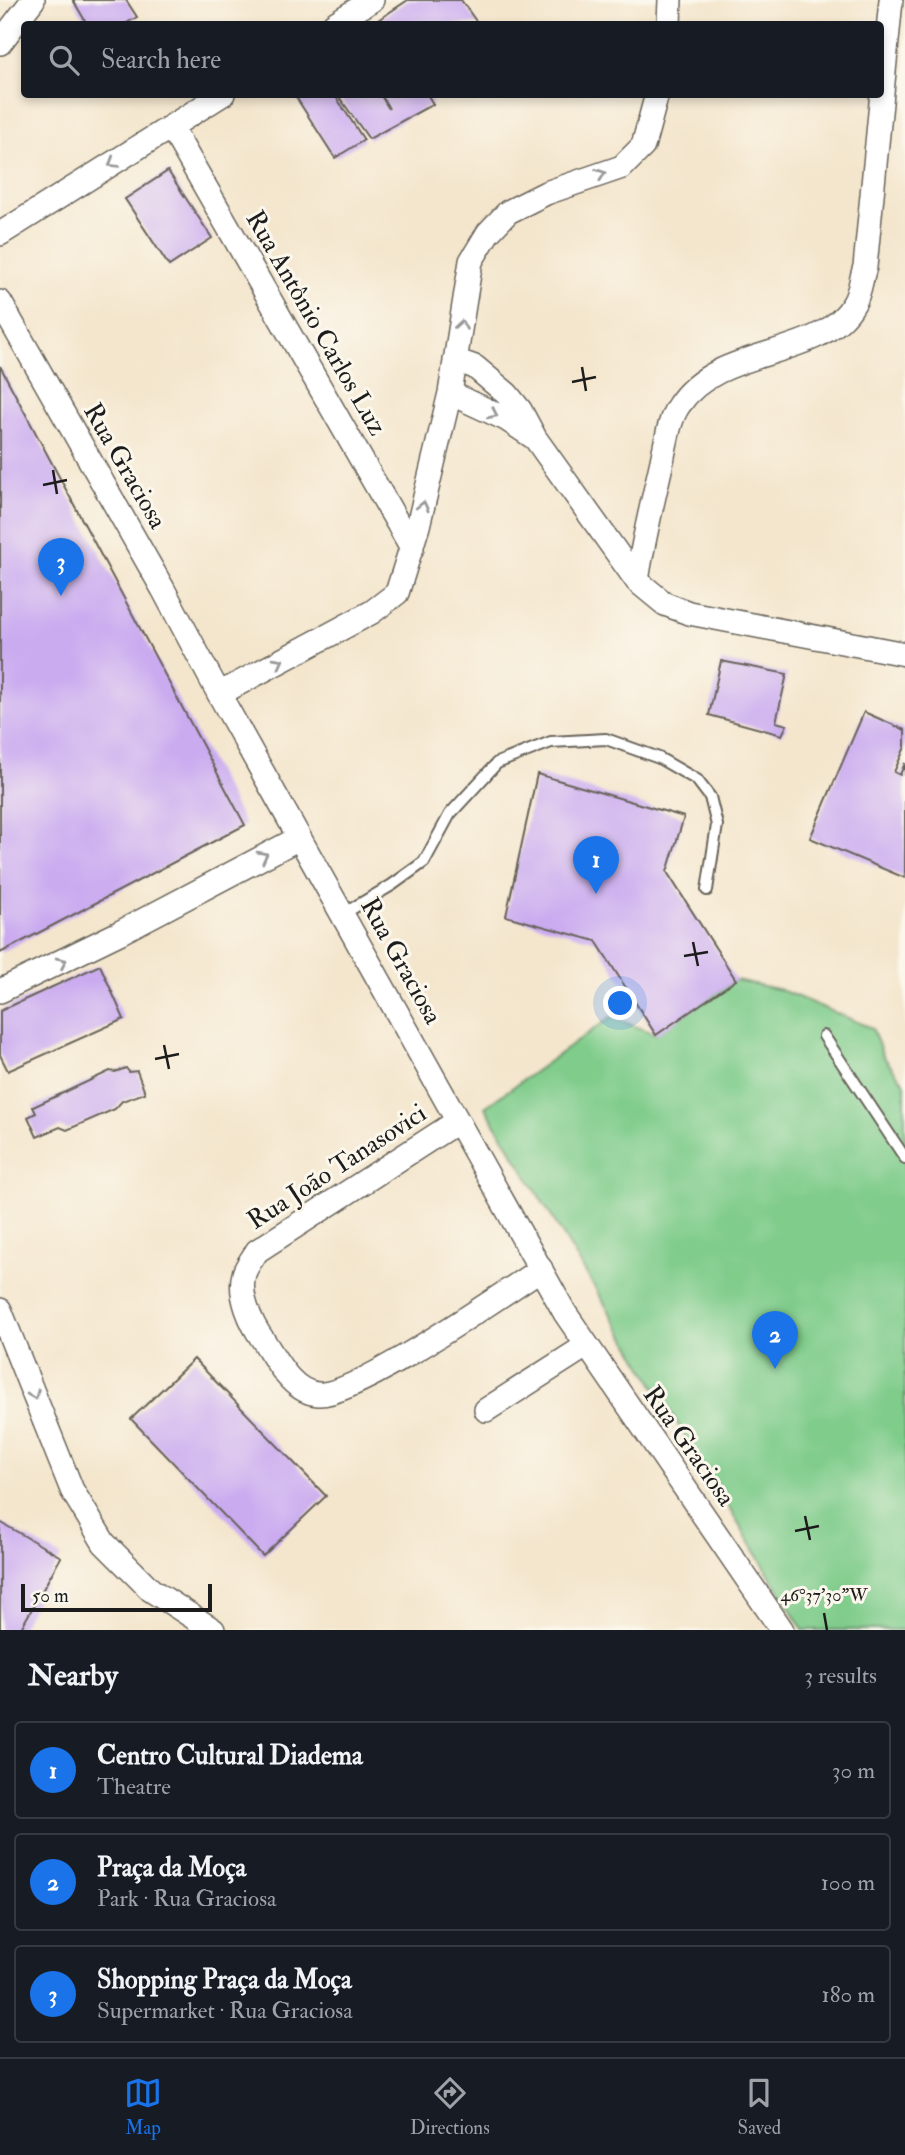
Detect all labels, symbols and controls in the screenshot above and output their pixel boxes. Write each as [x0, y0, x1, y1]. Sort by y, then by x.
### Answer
search box [21, 21, 884, 98]
icon: search [45, 41, 83, 79]
text: Search here [101, 44, 221, 76]
one-way arrow [108, 155, 121, 168]
one-way arrow [594, 168, 607, 182]
street label: Rua Antônio Carlos Luz [239, 205, 394, 441]
one-way arrow [453, 320, 468, 331]
street label: Rua Graciosa [76, 398, 174, 535]
one-way arrow [486, 405, 498, 419]
one-way arrow [415, 500, 429, 512]
pin: 3 [38, 538, 84, 596]
one-way arrow [272, 657, 284, 670]
pin: 1 [573, 836, 619, 894]
one-way arrow [256, 851, 268, 864]
street label: Rua Graciosa [353, 892, 449, 1030]
one-way arrow [55, 956, 67, 970]
your location [603, 986, 637, 1020]
street label: Rua João Tanasovici [241, 1097, 433, 1237]
pin: 2 [752, 1311, 798, 1369]
street label: Rua Graciosa [636, 1380, 742, 1513]
one-way arrow [26, 1388, 40, 1400]
scale bar [21, 1581, 212, 1613]
text: 50 m [32, 1584, 69, 1608]
text: 46°37'30"W [780, 1584, 868, 1607]
text: Nearby [28, 1657, 118, 1694]
text: 3 results [804, 1661, 877, 1690]
text: Centro Cultural Diadema [97, 1740, 363, 1772]
text: 1 [49, 1756, 57, 1785]
text: 30 m [832, 1756, 875, 1785]
text: Theatre [97, 1772, 171, 1801]
text: Praça da Moça [97, 1852, 246, 1884]
text: 2 [47, 1868, 59, 1897]
text: 100 m [821, 1868, 875, 1897]
text: Park · Rua Graciosa [97, 1884, 277, 1913]
text: Shopping Praça da Moça [97, 1964, 352, 1996]
text: 3 [49, 1980, 57, 2009]
text: 180 m [822, 1980, 875, 2009]
text: Supermarket · Rua Graciosa [97, 1996, 353, 2025]
tab: Map [124, 2074, 162, 2140]
tab: Directions [410, 2074, 490, 2140]
tab: Saved [738, 2074, 781, 2140]

